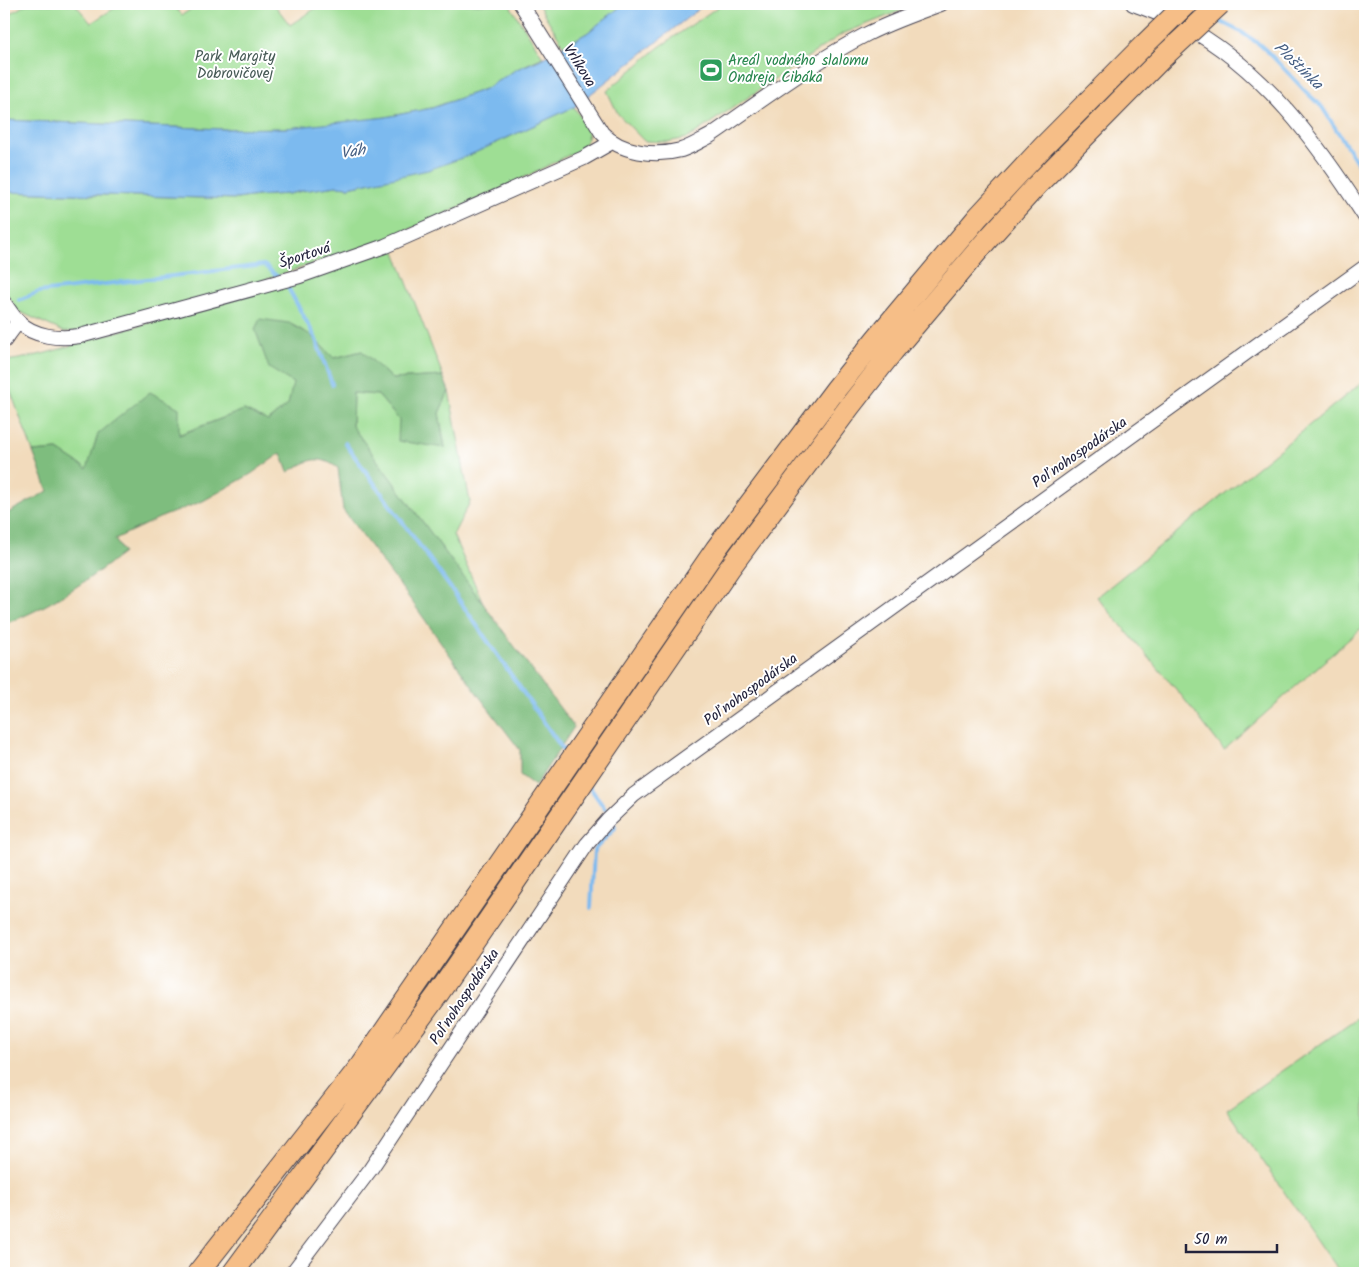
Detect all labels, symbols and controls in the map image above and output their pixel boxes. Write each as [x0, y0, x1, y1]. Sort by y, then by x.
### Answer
water label: Ploštínka [1268, 36, 1329, 97]
street label: Vrlíkova [556, 40, 602, 92]
park label: Park Margity Dobrovičovej [195, 45, 276, 86]
place label: Areál vodného slalomu Ondreja Cibáka [728, 49, 868, 90]
sports icon: Areál vodného slalomu Ondreja Cibáka [698, 57, 724, 83]
water label: Váh [339, 138, 369, 166]
street label: Športová [276, 236, 336, 276]
street label: Poľnohospodárska [1027, 411, 1133, 495]
street label: Poľnohospodárska [699, 647, 803, 733]
street label: Poľnohospodárska [424, 944, 506, 1050]
scale bar [1186, 1222, 1278, 1254]
text: 50 m [1194, 1228, 1228, 1252]

